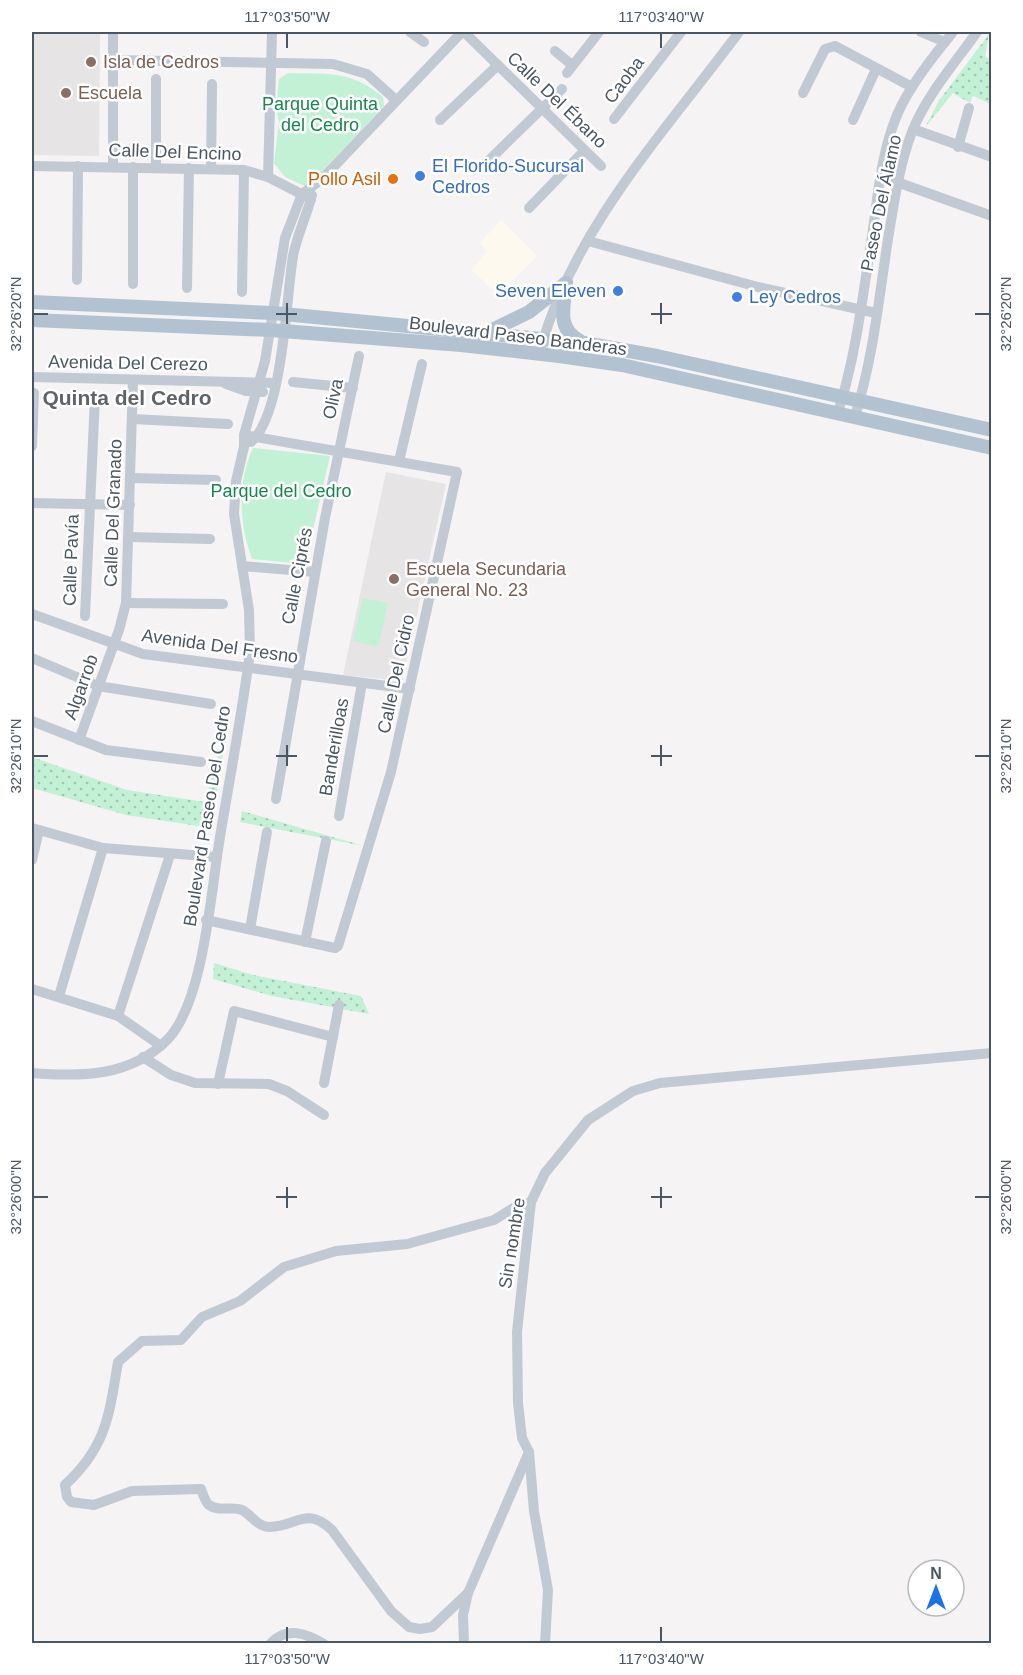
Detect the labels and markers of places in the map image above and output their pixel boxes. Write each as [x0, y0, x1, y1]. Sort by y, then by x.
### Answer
place label: Isla de Cedros [103, 52, 219, 72]
marker: Isla de Cedros [84, 55, 98, 69]
place label: Escuela [78, 83, 143, 103]
marker: Escuela [59, 86, 73, 100]
place label: El Florido-Sucursal Cedros [432, 156, 584, 197]
place label: Pollo Asil [308, 169, 381, 189]
marker: El Florido-Sucursal Cedros [413, 169, 427, 183]
marker: Pollo Asil [386, 172, 400, 186]
place label: Seven Eleven [495, 281, 606, 301]
marker: Seven Eleven [611, 284, 625, 298]
place label: Ley Cedros [749, 287, 841, 307]
marker: Ley Cedros [730, 290, 744, 304]
place label: Escuela Secundaria General No. 23 [406, 559, 567, 600]
marker: Escuela Secundaria General No. 23 [387, 572, 401, 586]

